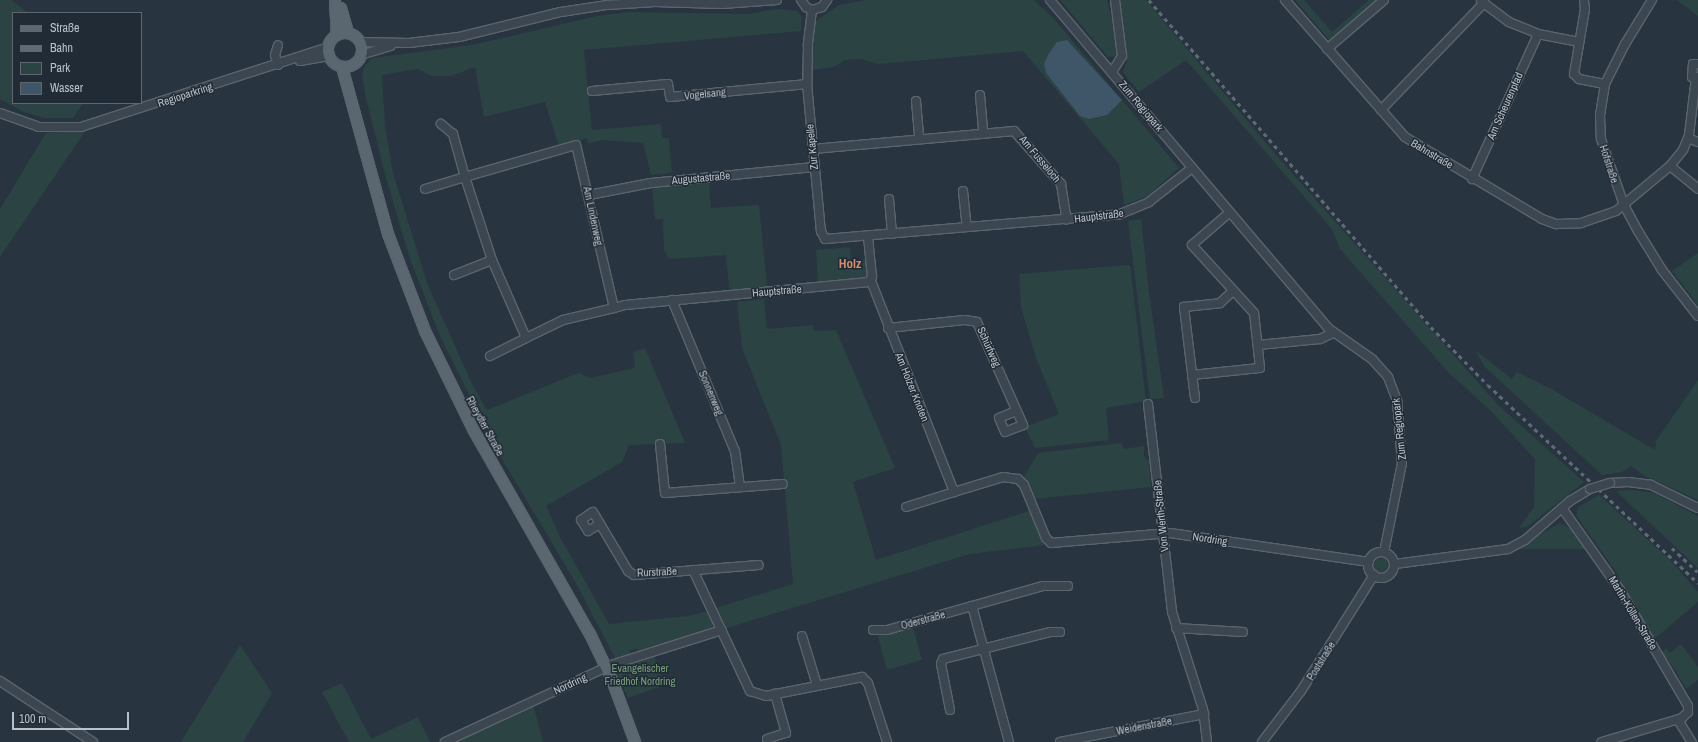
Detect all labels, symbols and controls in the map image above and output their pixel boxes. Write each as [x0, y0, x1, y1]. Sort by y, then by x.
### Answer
legend [12, 12, 142, 104]
text: Straße [50, 20, 80, 36]
text: Bahn [50, 40, 73, 56]
text: Park [50, 60, 70, 76]
street label: Am Scheurenpfad [1484, 70, 1526, 142]
street label: Zum Regiopark [1116, 78, 1166, 134]
text: Wasser [50, 80, 83, 96]
street label: Regioparkring [156, 80, 214, 110]
street label: Vogelsang [683, 85, 727, 103]
street label: Zur Kapelle [803, 123, 821, 171]
street label: Am Fusseloch [1017, 133, 1063, 185]
street label: Bahnstraße [1409, 136, 1455, 172]
street label: Hofstraße [1597, 143, 1621, 185]
street label: Augustastraße [671, 169, 731, 187]
street label: Am Lindenweg [580, 185, 606, 247]
street label: Hauptstraße [1074, 206, 1124, 226]
district label: Holz [839, 256, 861, 272]
street label: Hauptstraße [752, 282, 802, 300]
street label: Schürfweg [974, 325, 1004, 369]
street label: Am Holzer Knoten [892, 351, 932, 423]
street label: Sonnenweg [696, 368, 726, 418]
street label: Rheydter Straße [463, 394, 507, 458]
street label: Zum Regiopark [1389, 397, 1409, 461]
street label: Von Werth-Straße [1151, 479, 1171, 553]
street label: Nordring [1192, 530, 1228, 548]
street label: Rurstraße [637, 564, 677, 580]
street label: Martin-Köllen-Straße [1606, 574, 1660, 652]
street label: Oderstraße [899, 608, 947, 632]
street label: Poststraße [1304, 639, 1338, 683]
park label: Evangelischer Friedhof Nordring [604, 662, 676, 688]
street label: Nordring [551, 671, 589, 697]
scale bar [14, 704, 131, 730]
text: 100 m [19, 711, 46, 727]
street label: Weidenstraße [1115, 714, 1173, 738]

